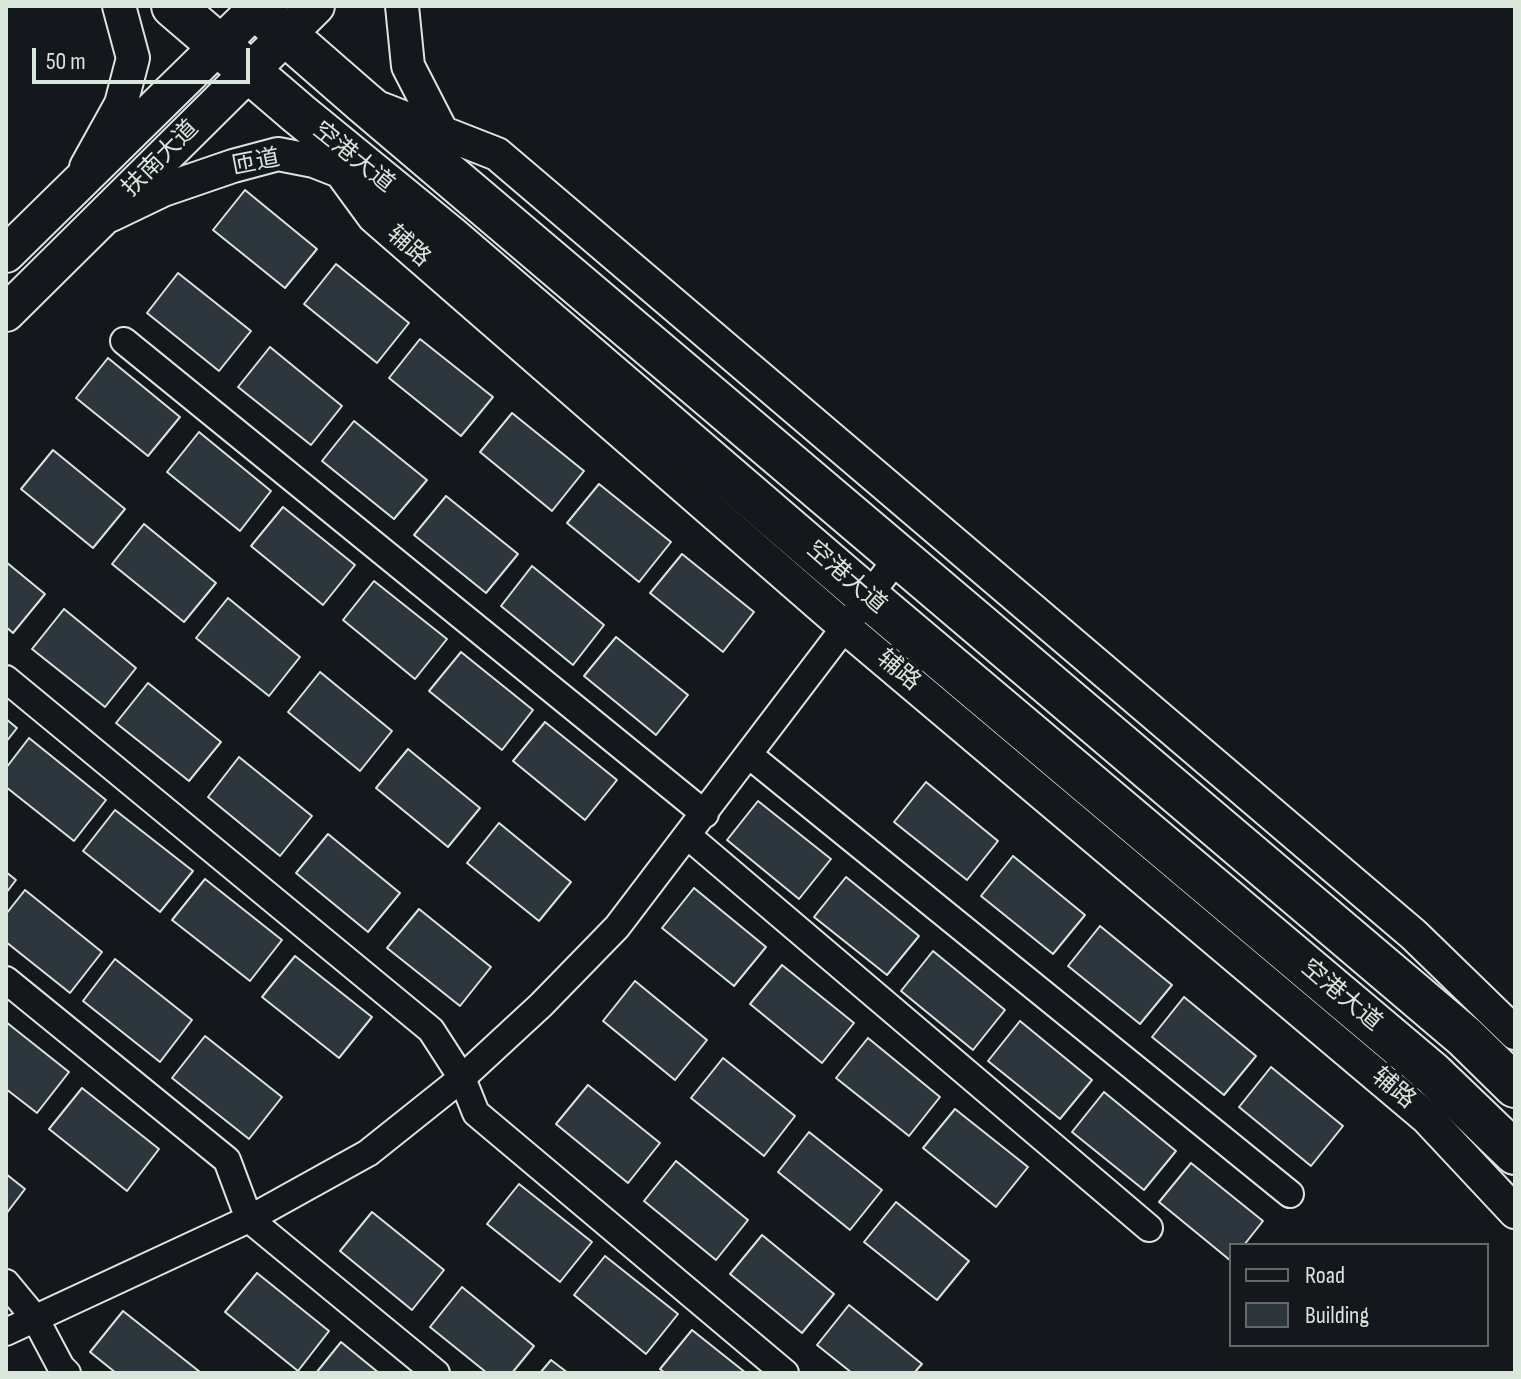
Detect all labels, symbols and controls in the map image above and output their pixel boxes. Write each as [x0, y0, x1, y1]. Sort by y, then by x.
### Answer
scale bar [36, 32, 254, 82]
text: 50 m [46, 47, 86, 76]
street label: 扶南大道 [117, 115, 205, 203]
street label: 空港大道 [307, 117, 399, 199]
street label: 匝道 [230, 144, 282, 182]
street label: 辅路 [380, 220, 436, 274]
street label: 空港大道 [800, 536, 892, 620]
street label: 辅路 [870, 645, 926, 697]
street label: 空港大道 [1295, 954, 1387, 1038]
street label: 辅路 [1365, 1063, 1421, 1115]
legend [1229, 1243, 1489, 1347]
text: Road [1305, 1261, 1345, 1290]
text: Building [1305, 1301, 1369, 1330]

